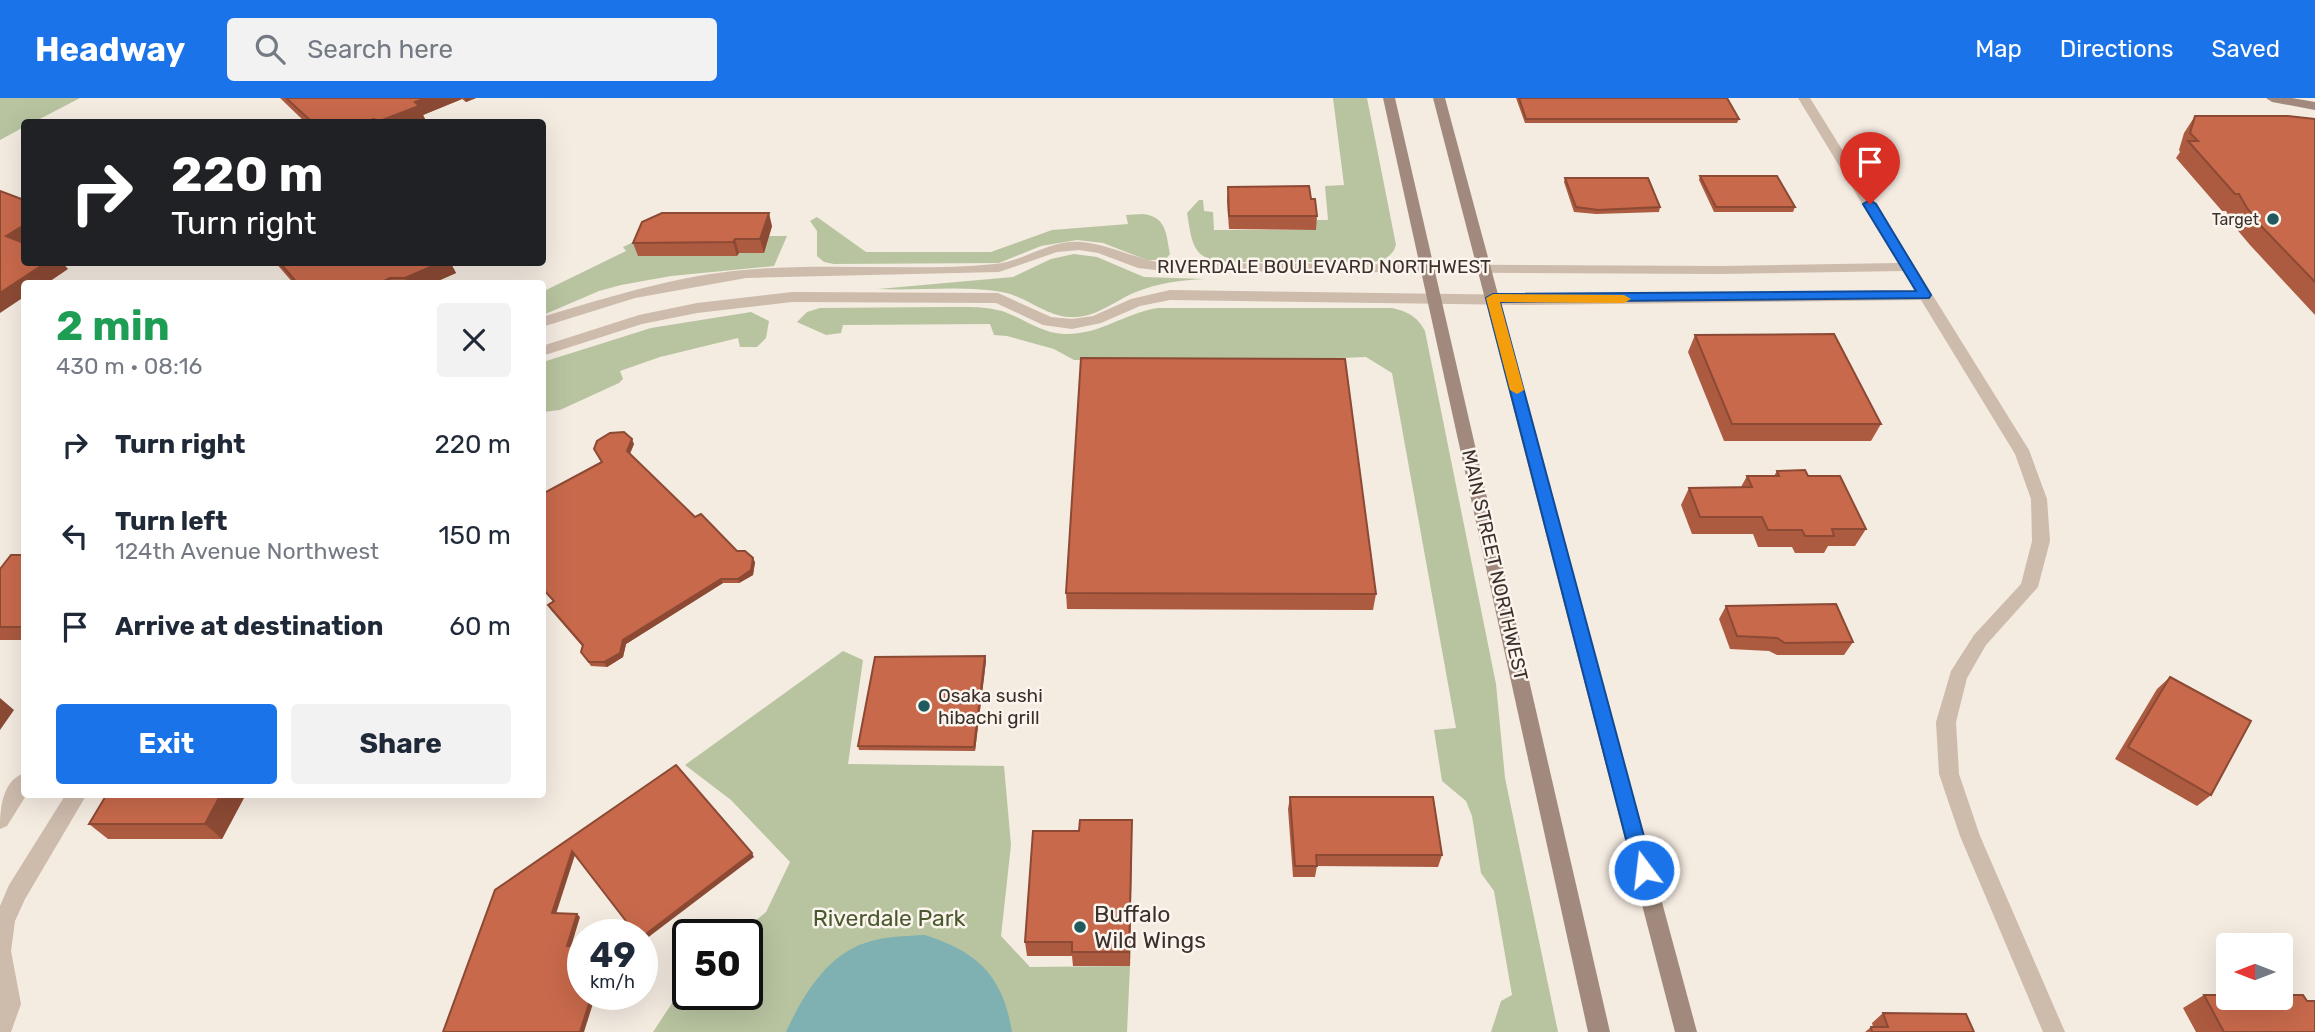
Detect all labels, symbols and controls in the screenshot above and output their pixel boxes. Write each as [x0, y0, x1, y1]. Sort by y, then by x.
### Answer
search box [227, 18, 717, 81]
text: Headway [35, 30, 185, 69]
icon: search [251, 30, 289, 68]
text: Search here [307, 34, 453, 65]
text: Map [1975, 35, 2022, 63]
text: Directions [2060, 35, 2173, 63]
text: Saved [2211, 35, 2280, 63]
pin [1840, 132, 1900, 204]
icon: arrive [1851, 143, 1889, 181]
text: 220 m [171, 145, 323, 203]
icon: right [56, 147, 147, 238]
text: Turn right [171, 204, 316, 242]
place label: Target [2212, 210, 2259, 229]
marker: Target [2265, 211, 2281, 227]
street label: RIVERDALE BOULEVARD NORTHWEST [1157, 255, 1491, 278]
text: 2 min [56, 301, 170, 351]
button: close [437, 303, 511, 377]
text: 430 m · 08:16 [56, 352, 203, 380]
icon: right [56, 426, 94, 464]
text: Turn right [115, 429, 245, 460]
text: 220 m [434, 429, 511, 460]
street label: MAIN STREET NORTHWEST [1457, 447, 1533, 683]
text: Turn left [115, 506, 227, 537]
icon: left [56, 517, 94, 555]
text: 150 m [438, 520, 511, 551]
text: 124th Avenue Northwest [115, 537, 379, 565]
icon: arrive [56, 608, 94, 646]
text: Arrive at destination [115, 611, 383, 642]
text: 60 m [449, 611, 511, 642]
place label: Osaka sushi hibachi grill [938, 684, 1043, 729]
marker: Osaka sushi hibachi grill [916, 698, 932, 714]
button: Exit [56, 704, 277, 784]
button: Share [291, 704, 511, 784]
position arrow [1607, 833, 1681, 907]
place label: Buffalo Wild Wings [1094, 900, 1206, 954]
park label: Riverdale Park [813, 904, 965, 932]
speed limit sign: 50 [672, 919, 763, 1010]
marker: Buffalo Wild Wings [1072, 919, 1088, 935]
north arrow [2216, 933, 2292, 1010]
map controls [2216, 933, 2293, 1010]
text: 49 [589, 934, 636, 976]
text: km/h [590, 971, 635, 993]

